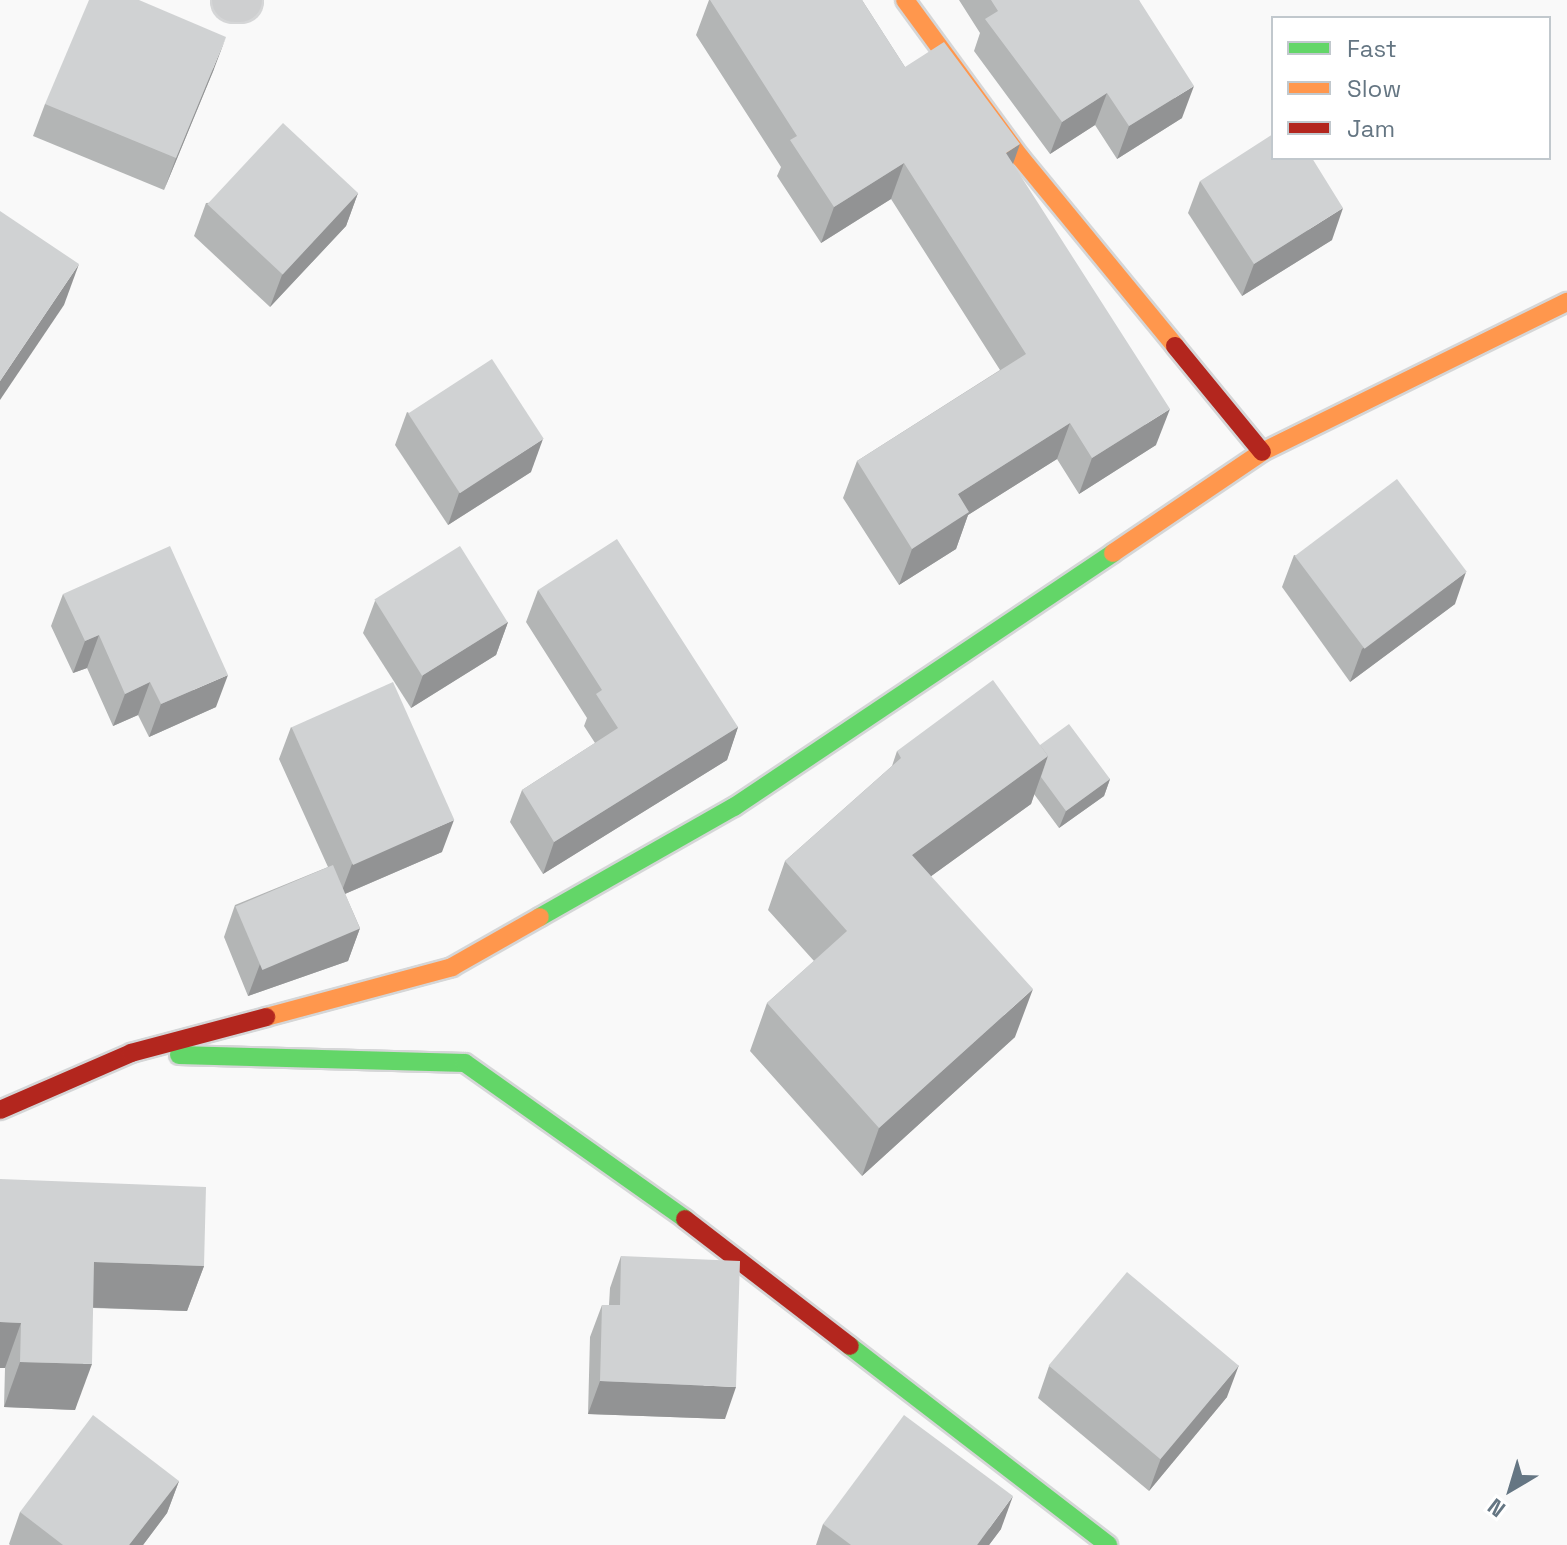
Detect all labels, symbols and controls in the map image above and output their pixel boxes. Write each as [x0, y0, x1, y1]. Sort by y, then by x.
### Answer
legend [1271, 16, 1551, 160]
text: Fast [1347, 33, 1397, 64]
text: Slow [1347, 73, 1401, 104]
text: Jam [1347, 113, 1395, 144]
north arrow [1471, 1449, 1551, 1529]
text: N [1482, 1492, 1511, 1523]

